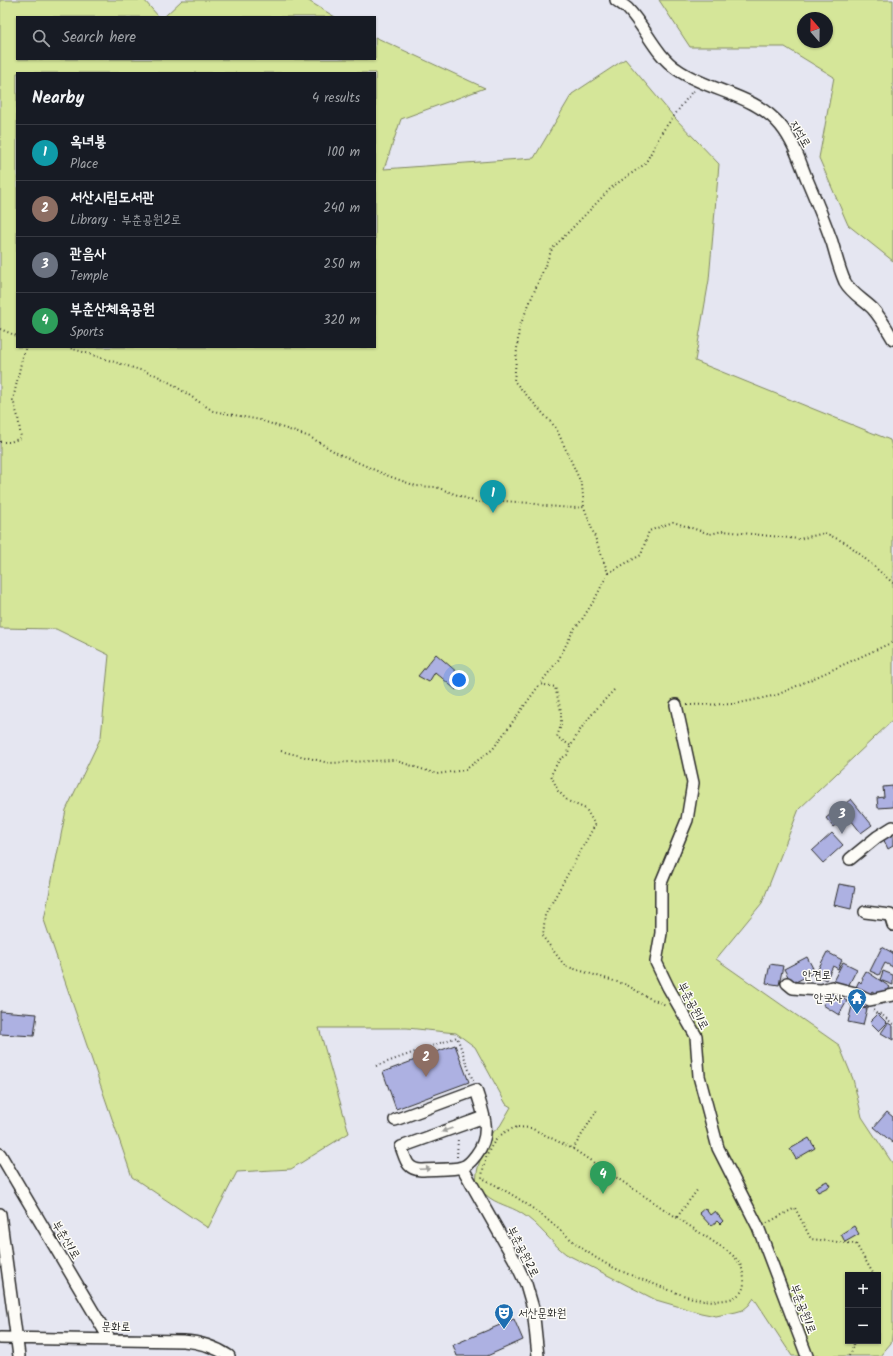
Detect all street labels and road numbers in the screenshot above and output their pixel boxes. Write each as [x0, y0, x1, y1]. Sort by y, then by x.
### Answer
street label: 지석로 [785, 117, 815, 151]
street label: 안견로 [803, 966, 831, 985]
street label: 부춘공원1로 [672, 979, 714, 1033]
street label: 부춘산1로 [47, 1217, 85, 1263]
street label: 부춘공원2로 [502, 1223, 544, 1281]
street label: 부춘공원1로 [785, 1281, 821, 1337]
street label: 문화로 [101, 1317, 131, 1337]

